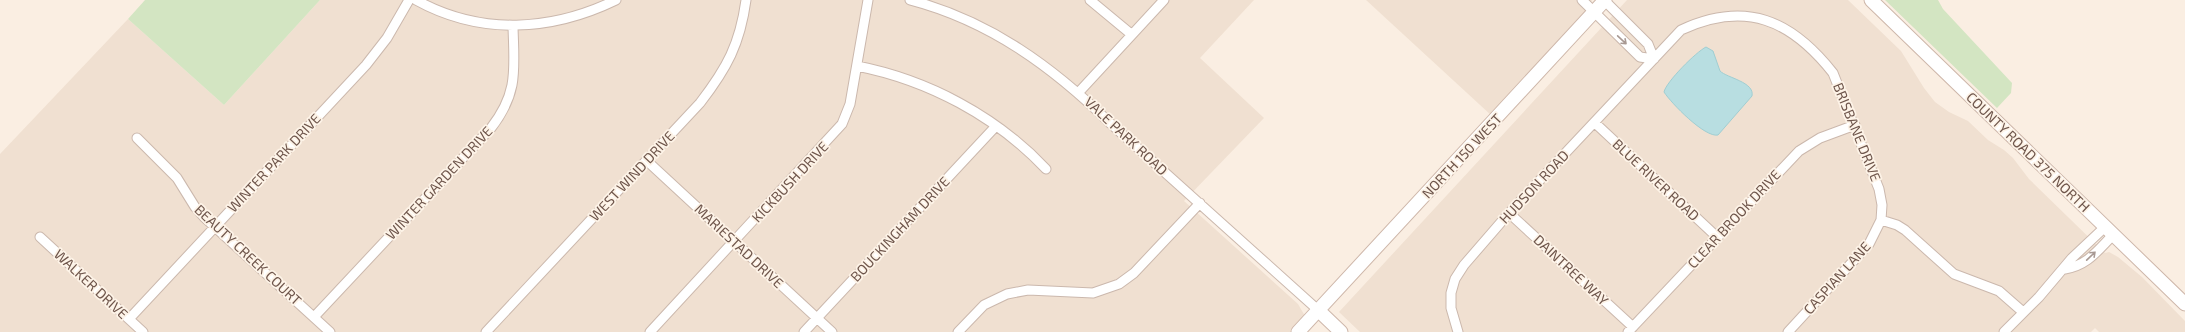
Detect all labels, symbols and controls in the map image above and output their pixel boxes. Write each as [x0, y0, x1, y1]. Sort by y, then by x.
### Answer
one-way arrow [1617, 35, 1627, 45]
street label: BRISBANE DRIVE [1830, 80, 1885, 184]
street label: COUNTY ROAD 375 NORTH [1963, 88, 2094, 215]
street label: VALE PARK ROAD [1081, 93, 1171, 178]
street label: WINTER PARK DRIVE [223, 110, 324, 216]
street label: NORTH 150 WEST [1418, 110, 1505, 202]
street label: WINTER GARDEN DRIVE [382, 122, 496, 243]
street label: WEST WIND DRIVE [586, 127, 678, 224]
street label: BLUE RIVER ROAD [1609, 135, 1703, 224]
street label: KICKBUSH DRIVE [748, 138, 832, 226]
street label: HUDSON ROAD [1495, 146, 1572, 227]
street label: CLEAR BROOK DRIVE [1684, 166, 1784, 272]
street label: BOUCKINGHAM DRIVE [847, 173, 953, 285]
street label: MARIESTAD DRIVE [691, 200, 787, 291]
street label: BEAUTY CREEK COURT [191, 201, 305, 309]
street label: DAINTREE WAY [1531, 231, 1612, 309]
street label: CASPIAN LANE [1800, 238, 1874, 317]
street label: WALKER DRIVE [51, 245, 132, 322]
one-way arrow [2086, 252, 2096, 261]

